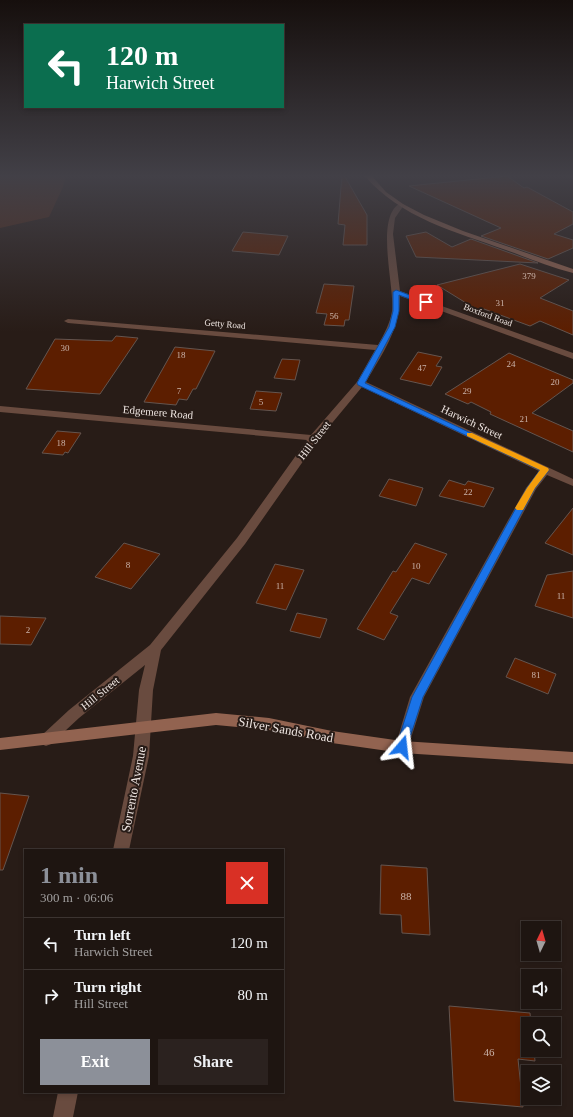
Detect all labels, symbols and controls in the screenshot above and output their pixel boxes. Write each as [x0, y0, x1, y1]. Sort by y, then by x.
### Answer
icon: left [40, 40, 92, 92]
text: 120 m [106, 40, 178, 71]
text: Harwich Street [106, 73, 214, 93]
house number: 379 [522, 271, 536, 281]
pin [409, 285, 443, 319]
icon: arrive [415, 291, 437, 313]
house number: 31 [496, 298, 505, 308]
street label: Boxford Road [462, 302, 514, 329]
house number: 56 [330, 311, 339, 321]
street label: Getty Road [204, 317, 246, 331]
house number: 30 [61, 343, 70, 353]
house number: 18 [177, 350, 186, 360]
house number: 24 [507, 359, 516, 369]
house number: 47 [418, 363, 427, 373]
house number: 20 [551, 377, 560, 387]
house number: 7 [177, 386, 182, 396]
house number: 29 [463, 386, 472, 396]
house number: 5 [259, 397, 264, 407]
street label: Edgemere Road [122, 403, 194, 421]
street label: Harwich Street [439, 403, 505, 441]
house number: 21 [520, 414, 529, 424]
street label: Hill Street [295, 418, 333, 462]
house number: 18 [57, 438, 66, 448]
house number: 22 [464, 487, 473, 497]
house number: 8 [126, 560, 131, 570]
house number: 10 [412, 561, 421, 571]
house number: 11 [276, 581, 284, 591]
house number: 11 [557, 591, 565, 601]
house number: 2 [26, 625, 30, 635]
house number: 81 [532, 670, 541, 680]
street label: Hill Street [79, 674, 121, 712]
street label: Silver Sands Road [237, 714, 335, 745]
position arrow [381, 726, 423, 768]
street label: Sorrento Avenue [118, 745, 149, 833]
text: 1 min [40, 862, 98, 888]
button: close [226, 862, 268, 904]
text: 300 m · 06:06 [40, 890, 113, 905]
house number: 88 [401, 890, 412, 902]
north arrow [521, 921, 561, 961]
map controls [521, 921, 561, 1105]
text: Turn left [74, 927, 131, 943]
icon: left [40, 933, 62, 955]
text: 120 m [230, 935, 268, 951]
text: Harwich Street [74, 944, 152, 959]
button: sound [521, 969, 561, 1009]
text: Turn right [74, 979, 141, 995]
icon: right [40, 985, 62, 1007]
text: 80 m [238, 987, 268, 1003]
text: Hill Street [74, 996, 128, 1011]
button: search [521, 1017, 561, 1057]
button: Exit [40, 1039, 150, 1085]
button: Share [158, 1039, 268, 1085]
house number: 46 [484, 1046, 495, 1058]
button: layers [521, 1065, 561, 1105]

